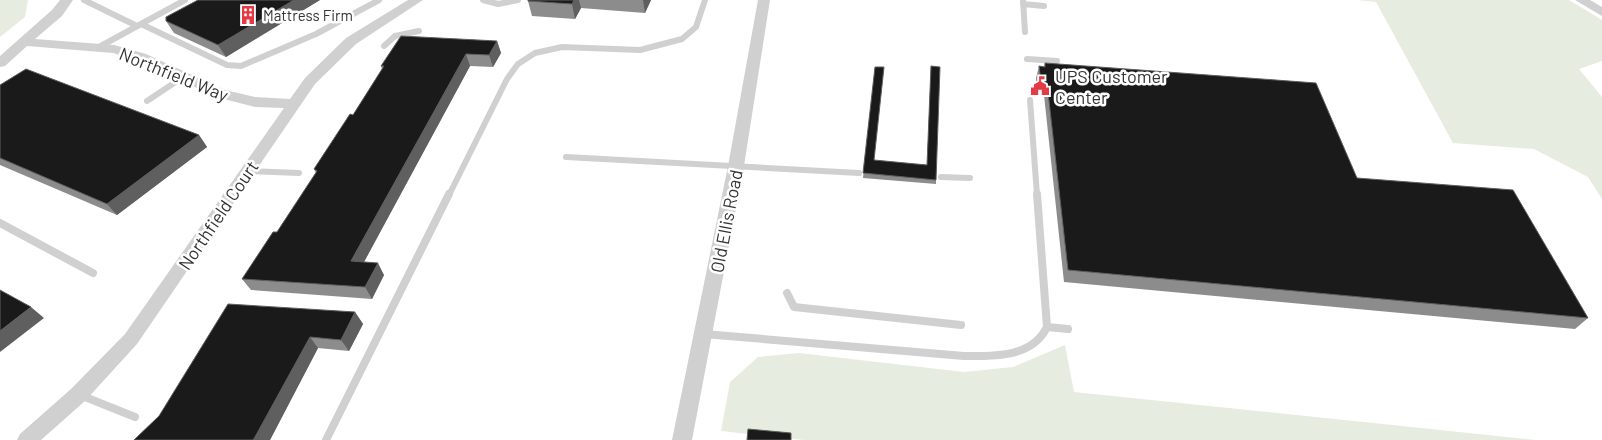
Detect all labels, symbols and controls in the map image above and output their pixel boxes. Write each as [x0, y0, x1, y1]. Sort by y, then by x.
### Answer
building icon: Mattress Firm [237, 4, 259, 26]
place label: Mattress Firm [263, 6, 353, 24]
street label: Northfield Way [116, 42, 232, 106]
place label: UPS Customer Center [1055, 65, 1168, 108]
public building icon: UPS Customer Center [1029, 75, 1051, 97]
street label: Northfield Court [173, 156, 263, 274]
street label: Old Ellis Road [705, 168, 747, 274]

